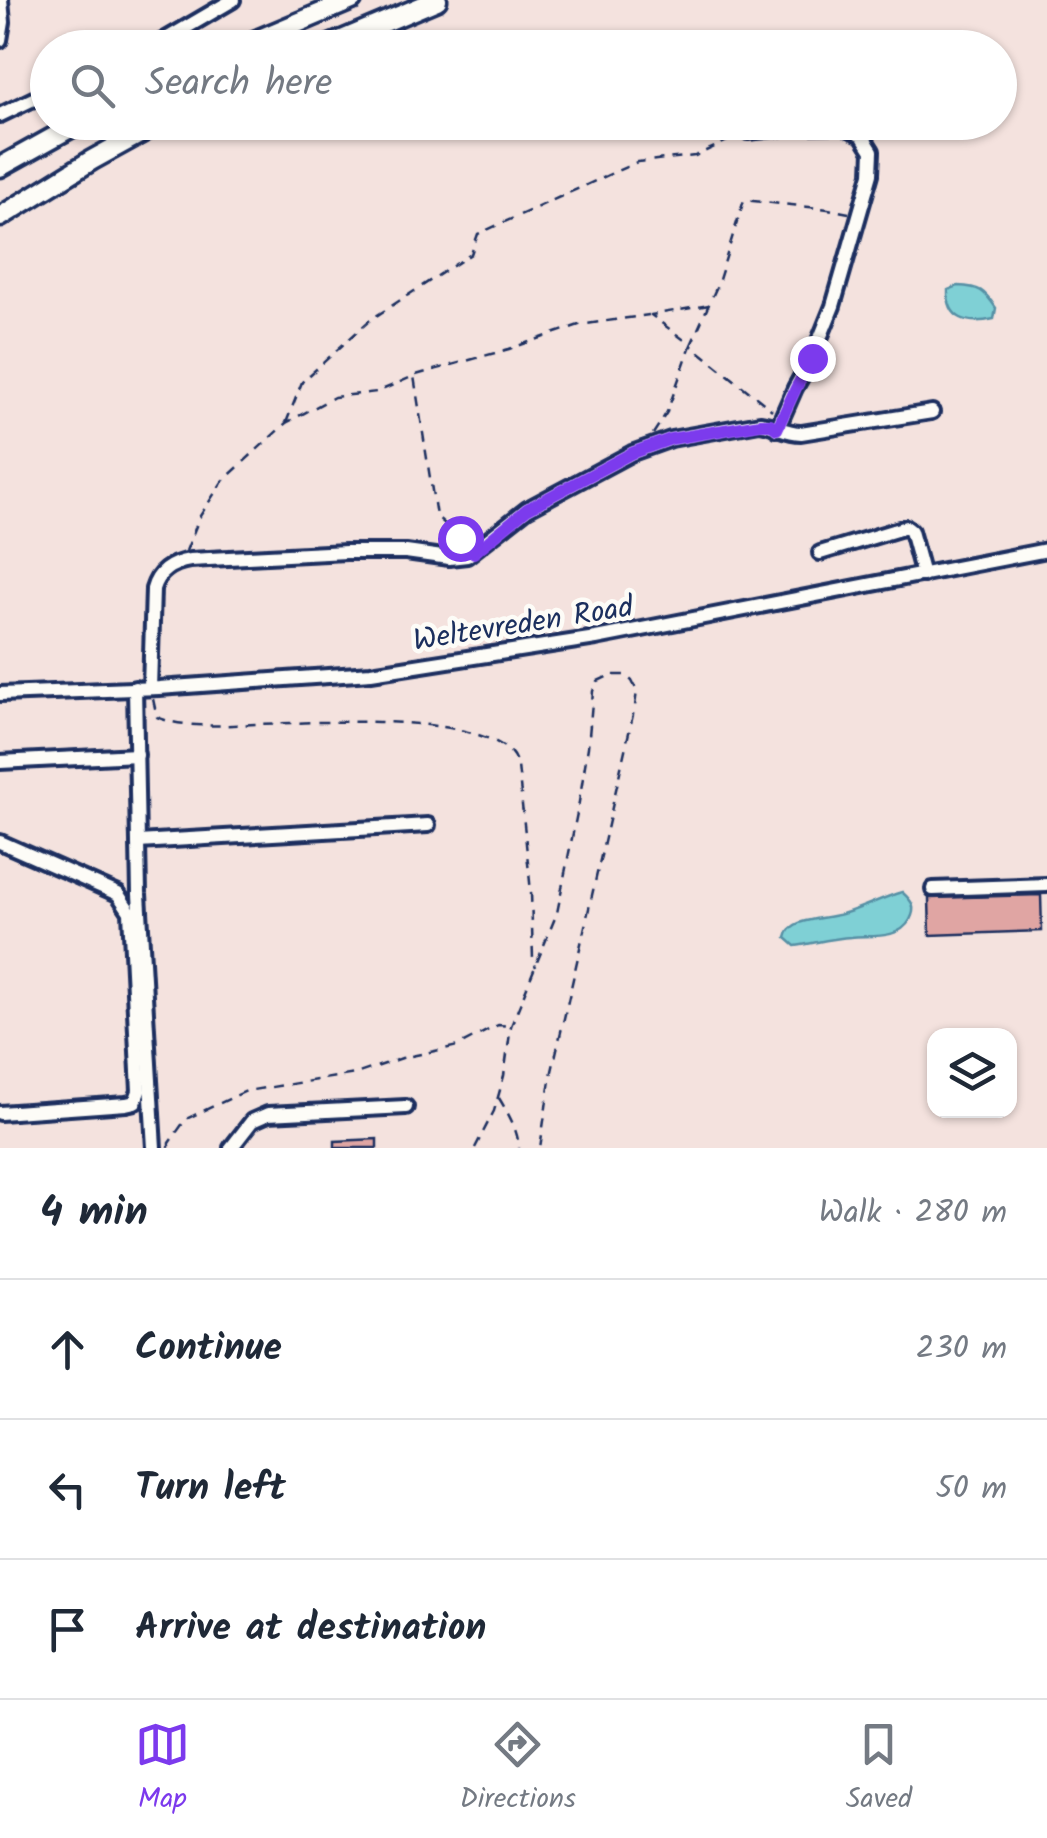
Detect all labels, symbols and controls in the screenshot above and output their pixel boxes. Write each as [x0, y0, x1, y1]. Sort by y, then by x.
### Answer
search box [30, 30, 1017, 140]
text: Search here [145, 55, 332, 115]
icon: search [65, 58, 120, 113]
route end [790, 336, 836, 382]
route start [438, 516, 484, 562]
street label: Weltevreden Road [410, 584, 638, 666]
map controls [927, 1028, 1017, 1118]
button: layers [927, 1028, 1017, 1118]
text: 4 min [40, 1180, 148, 1247]
text: Walk · 280 m [819, 1188, 1007, 1239]
text: Continue [135, 1319, 282, 1379]
icon: ahead [40, 1322, 95, 1377]
text: 230 m [916, 1324, 1007, 1375]
text: Turn left [135, 1459, 286, 1519]
icon: left [40, 1462, 95, 1517]
text: 50 m [936, 1464, 1007, 1515]
text: Arrive at destination [135, 1599, 486, 1659]
icon: arrive [40, 1602, 95, 1657]
tab: Map [135, 1717, 190, 1822]
tab: Directions [460, 1717, 576, 1822]
tab: Saved [846, 1717, 912, 1822]

